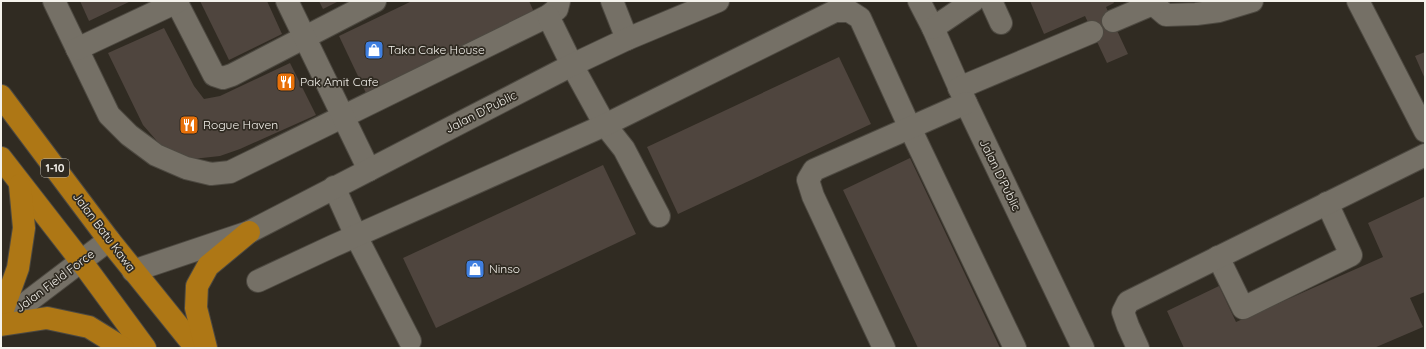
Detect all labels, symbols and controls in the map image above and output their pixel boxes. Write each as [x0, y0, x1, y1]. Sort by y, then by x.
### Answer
shop icon: Taka Cake House [363, 39, 385, 61]
place label: Taka Cake House [388, 42, 485, 57]
restaurant icon: Pak Amit Cafe [275, 71, 297, 93]
place label: Pak Amit Cafe [300, 74, 379, 89]
street label: Jalan D'Public [443, 87, 519, 136]
restaurant icon: Rogue Haven [178, 114, 200, 136]
place label: Rogue Haven [203, 117, 278, 132]
street label: Jalan D'Public [977, 136, 1024, 213]
road number: 1-10 [41, 159, 69, 177]
street label: Jalan Batu Kawa [70, 189, 139, 274]
street label: Jalan Field Force [12, 246, 97, 315]
shop icon: Ninso [464, 258, 486, 280]
place label: Ninso [489, 261, 520, 276]

